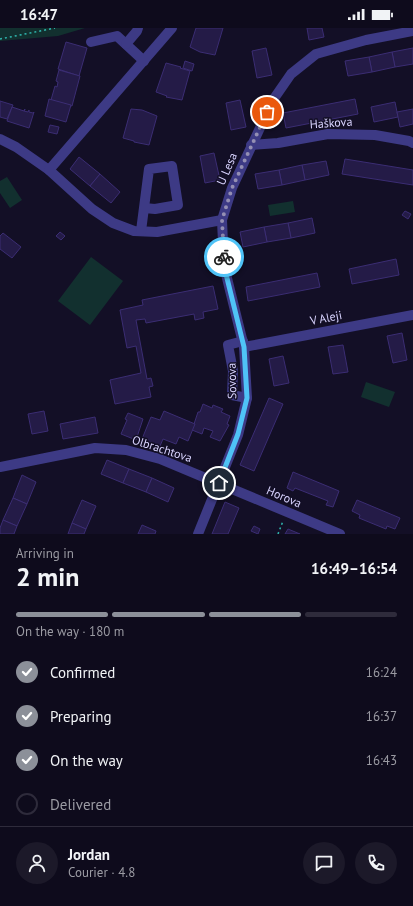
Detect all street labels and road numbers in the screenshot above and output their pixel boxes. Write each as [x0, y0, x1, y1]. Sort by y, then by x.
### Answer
street label: Haškova [309, 114, 353, 131]
street label: U Lesa [213, 150, 240, 187]
street label: V Aleji [308, 307, 343, 328]
street label: Sovova [224, 363, 239, 399]
street label: Olbrachtova [130, 432, 194, 465]
street label: Horova [264, 482, 304, 511]

